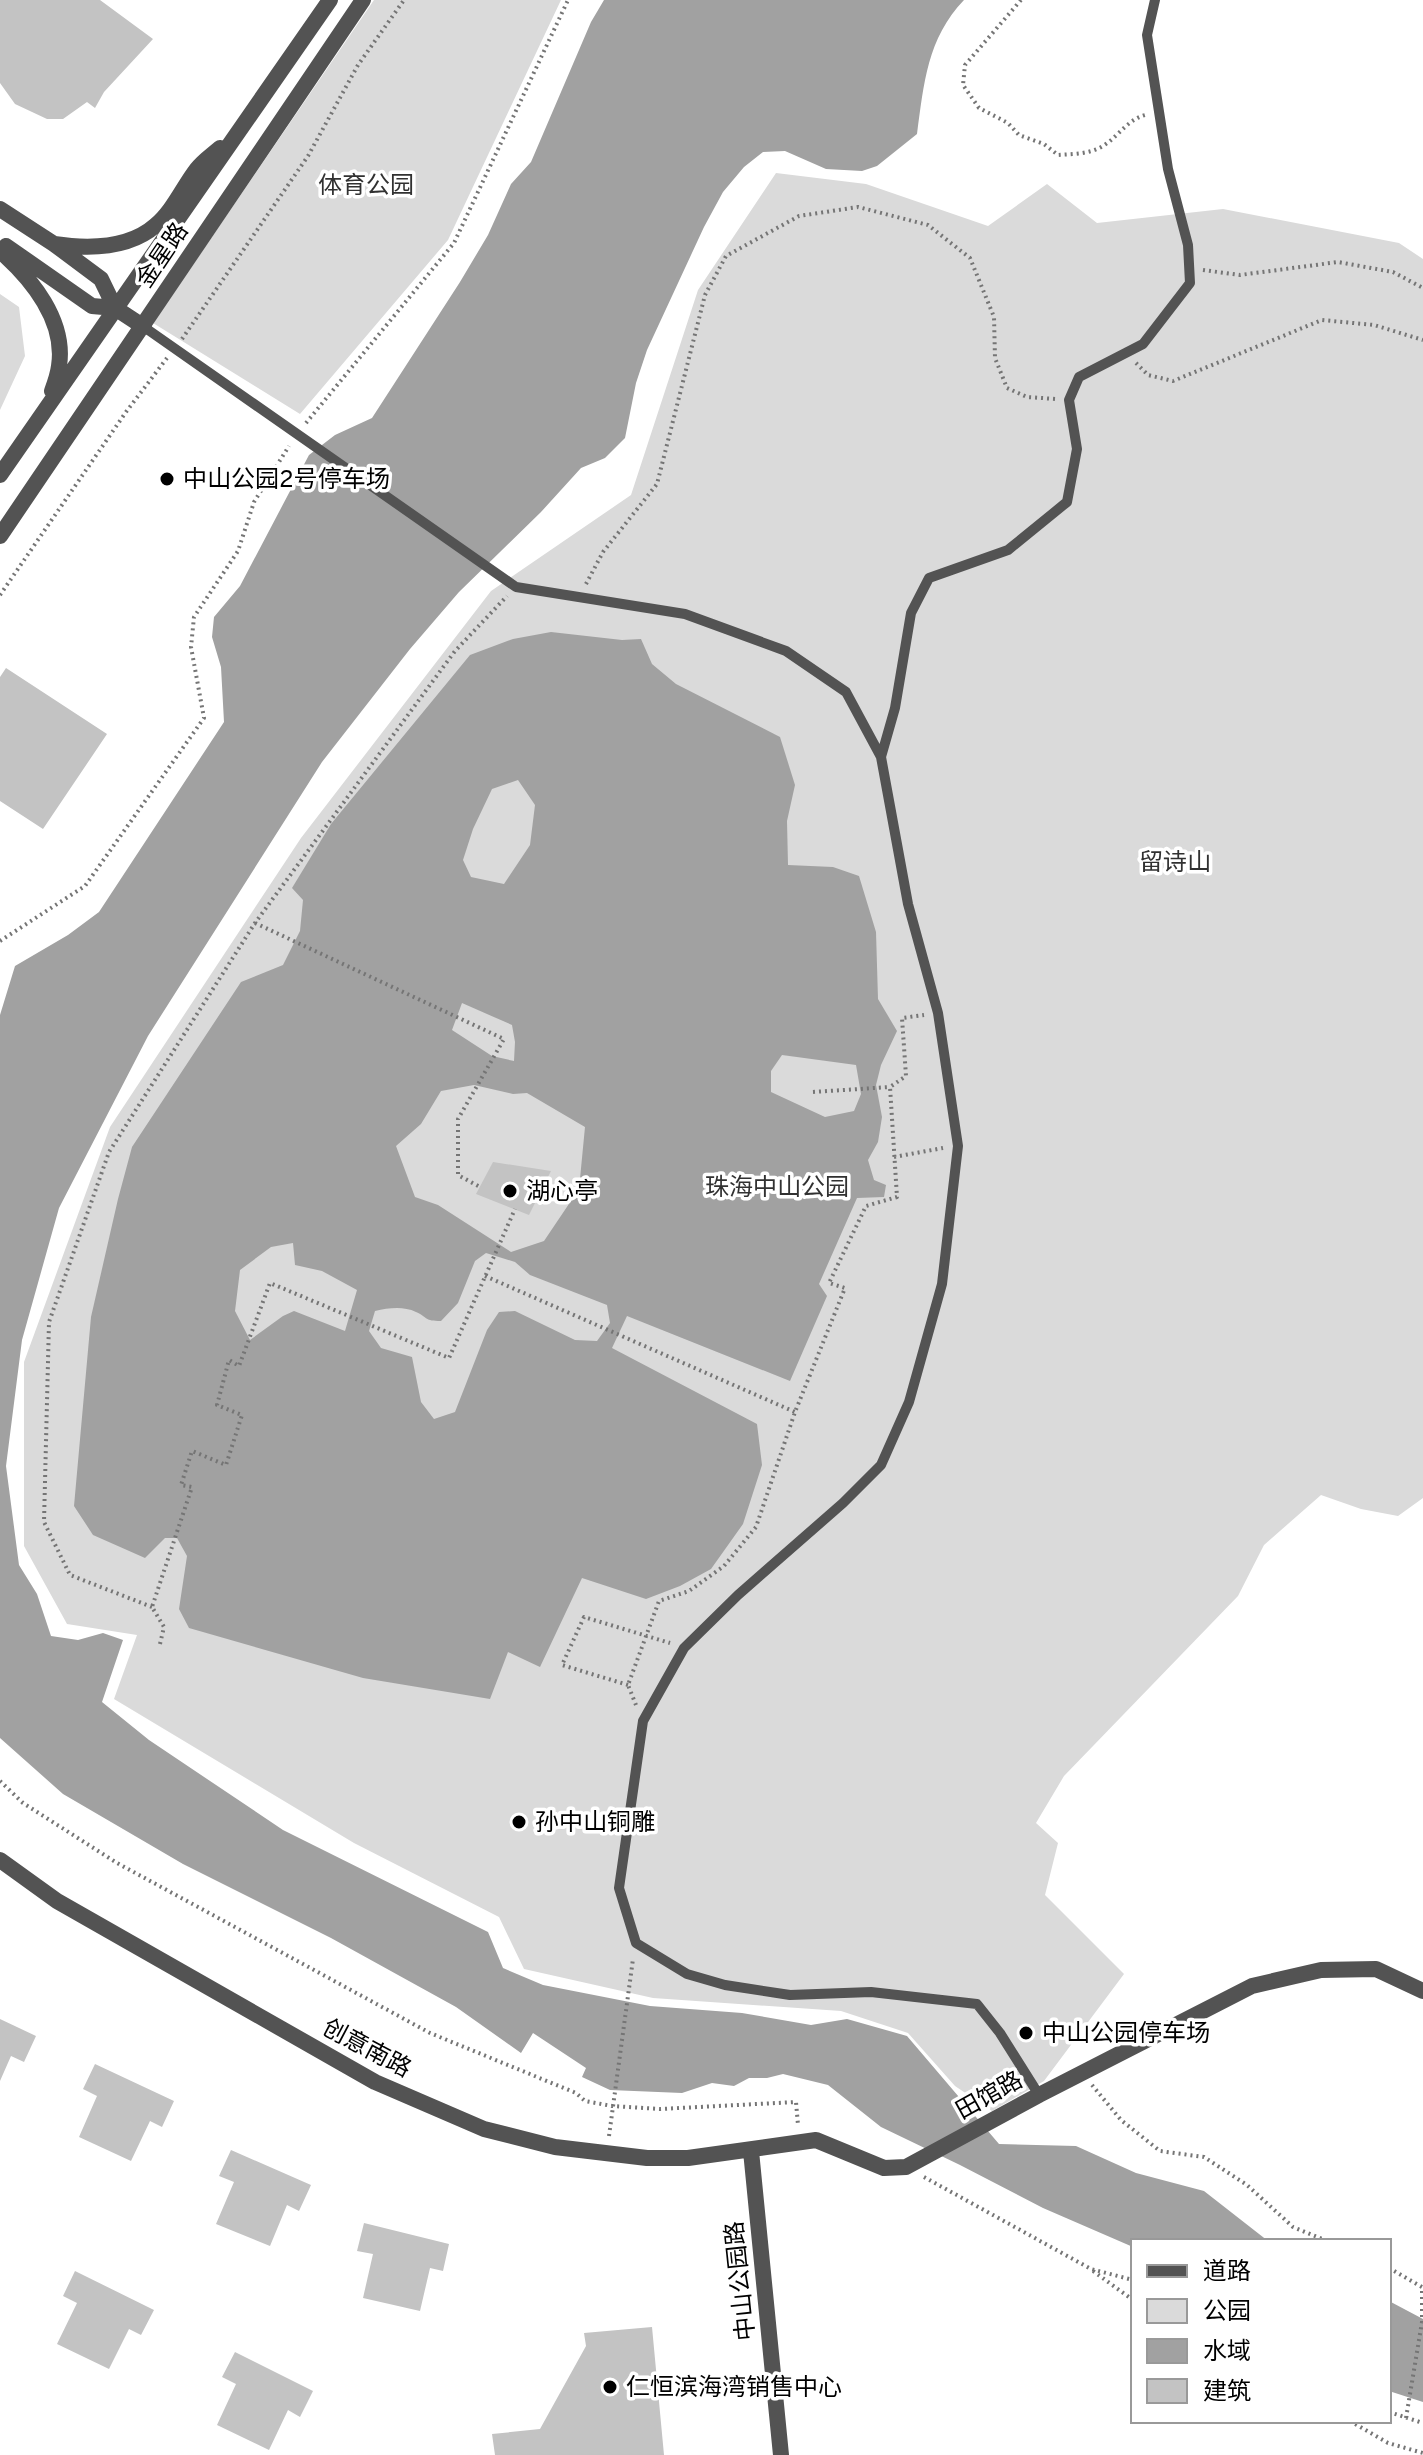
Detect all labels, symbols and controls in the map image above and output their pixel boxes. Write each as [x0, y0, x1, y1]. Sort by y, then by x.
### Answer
park label: 体育公园 [318, 172, 414, 202]
street label: 金星路 [131, 218, 196, 294]
place label: 中山公园2号停车场 [183, 466, 390, 496]
marker: 中山公园2号停车场 [158, 470, 176, 488]
park label: 留诗山 [1139, 849, 1211, 879]
park label: 珠海中山公园 [705, 1174, 849, 1204]
place label: 湖心亭 [526, 1178, 598, 1208]
marker: 湖心亭 [501, 1182, 519, 1200]
place label: 孙中山铜雕 [535, 1809, 655, 1839]
marker: 孙中山铜雕 [510, 1813, 528, 1831]
street label: 创意南路 [317, 2014, 415, 2086]
place label: 中山公园停车场 [1042, 2020, 1210, 2050]
marker: 中山公园停车场 [1017, 2024, 1035, 2042]
street label: 田馆路 [951, 2066, 1029, 2127]
street label: 中山公园路 [721, 2220, 763, 2342]
legend [1131, 2239, 1391, 2423]
text: 道路 [1203, 2258, 1251, 2288]
text: 公园 [1203, 2298, 1251, 2328]
text: 水域 [1203, 2338, 1251, 2368]
place label: 仁恒滨海湾销售中心 [626, 2374, 842, 2404]
marker: 仁恒滨海湾销售中心 [601, 2378, 619, 2396]
text: 建筑 [1203, 2378, 1251, 2408]

